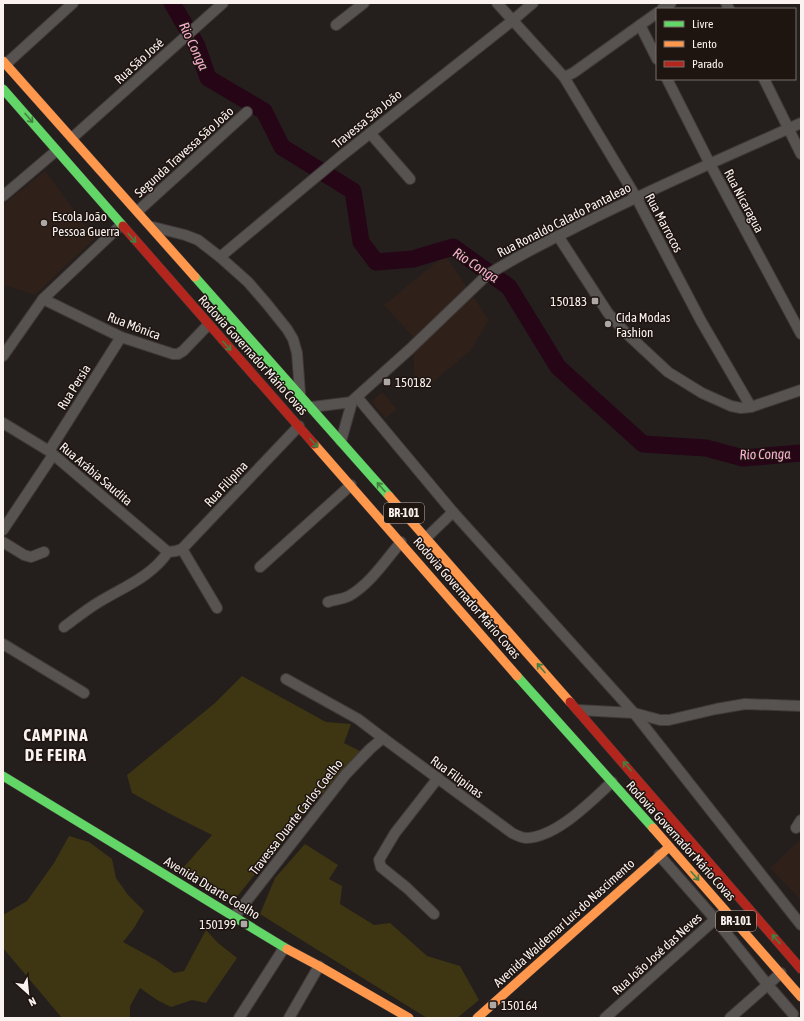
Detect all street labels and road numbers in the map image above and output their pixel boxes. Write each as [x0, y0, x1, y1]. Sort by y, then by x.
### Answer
street label: Rua São José [111, 35, 167, 87]
street label: Travessa São João [329, 87, 405, 151]
street label: Segunda Travessa São João [131, 104, 237, 200]
street label: Rua Nicaragua [721, 167, 767, 235]
street label: Rua Ronaldo Calado Pantaleao [495, 180, 633, 260]
street label: Rua Marrocos [642, 191, 686, 255]
street label: Rodovia Governador Mário Covas [195, 292, 311, 418]
street label: Rua Mônica [105, 309, 163, 343]
street label: Rua Persia [54, 362, 94, 412]
street label: Rua Arábia Saudita [57, 439, 135, 509]
street label: Rua Filipina [201, 458, 251, 510]
road number: BR-101 [384, 503, 424, 523]
street label: Rodovia Governador Mário Covas [410, 534, 524, 662]
street label: Rua Filipinas [428, 753, 487, 801]
street label: Travessa Duarte Carlos Coelho [246, 756, 346, 878]
street label: Rodovia Governador Mário Covas [623, 778, 739, 904]
street label: Avenida Duarte Coelho [161, 853, 263, 923]
street label: Avenida Waldemar Luis do Nascimento [490, 856, 638, 990]
street label: Rua João José das Neves [609, 910, 705, 998]
road number: BR-101 [716, 911, 756, 931]

